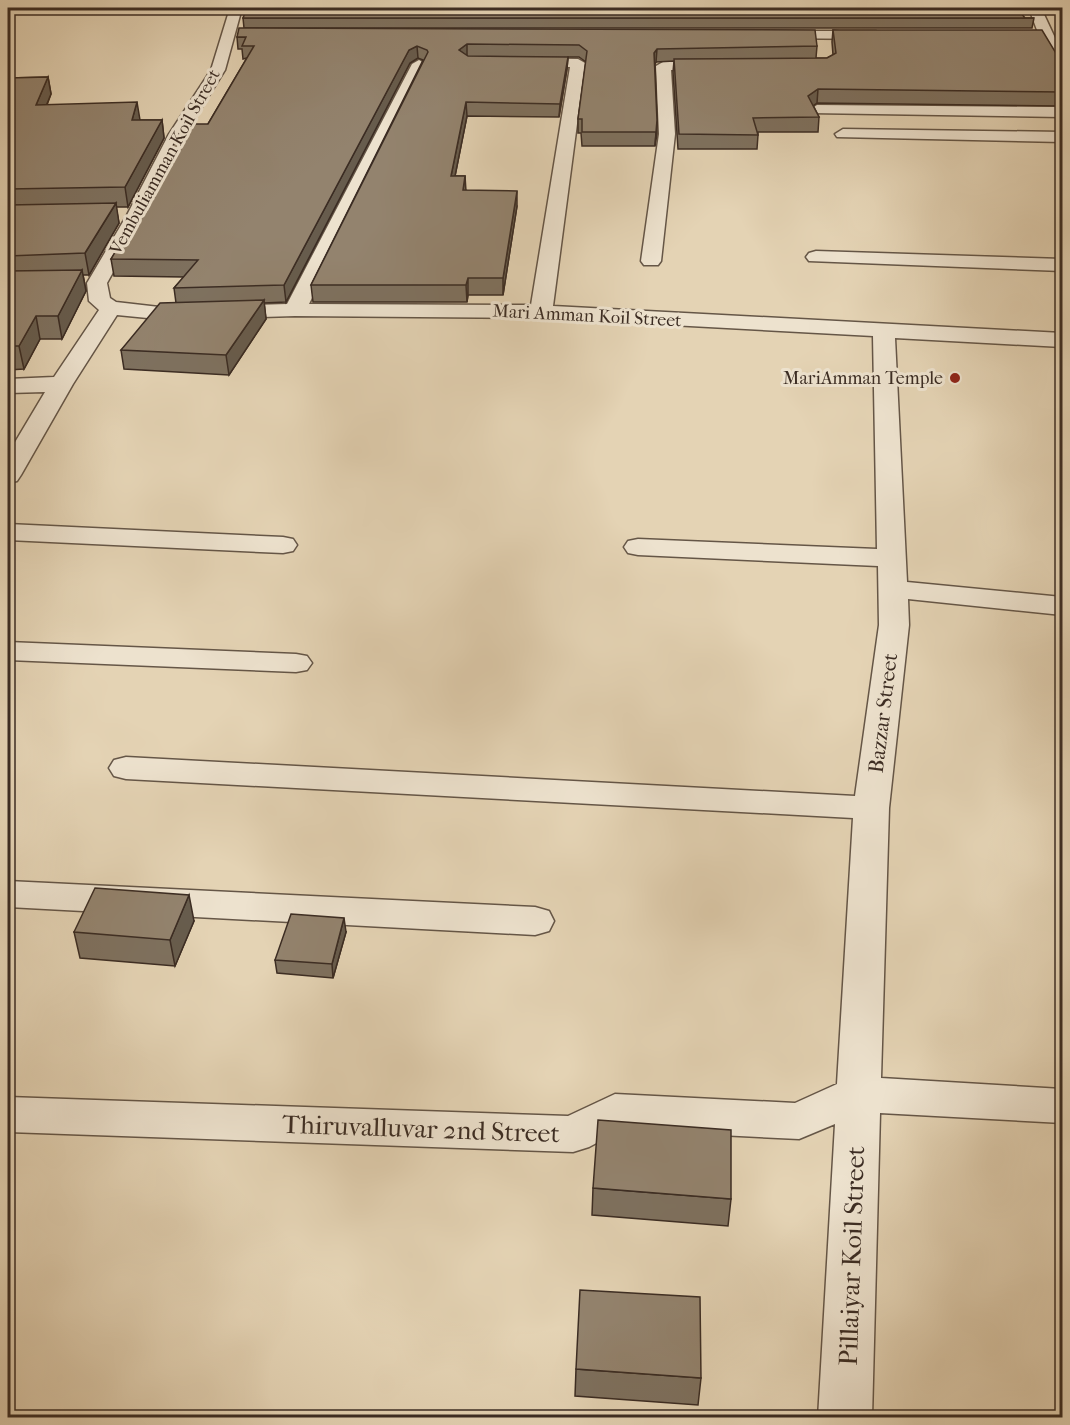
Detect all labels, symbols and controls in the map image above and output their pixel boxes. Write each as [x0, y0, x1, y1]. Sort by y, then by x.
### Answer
street label: Vembuliamman Koil Street [105, 65, 225, 259]
street label: Mari Amman Koil Street [492, 301, 683, 331]
place label: MariAmman Temple [783, 368, 943, 389]
marker: MariAmman Temple [948, 371, 962, 385]
street label: Bazzar Street [864, 651, 902, 774]
street label: Thiruvalluvar 2nd Street [282, 1109, 561, 1149]
street label: Pillaiyar Koil Street [833, 1145, 871, 1366]

